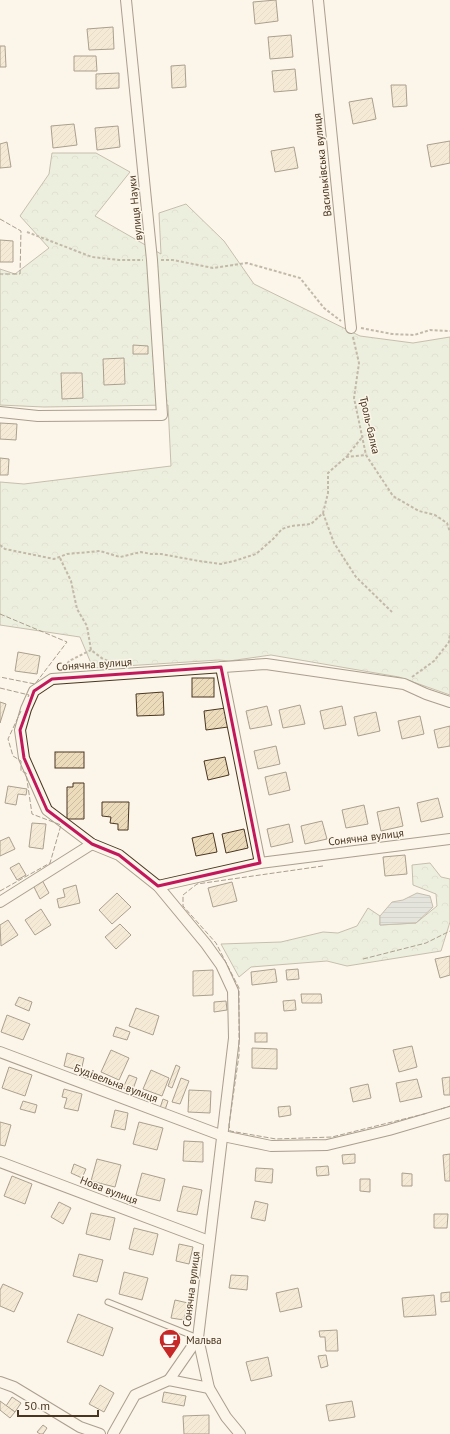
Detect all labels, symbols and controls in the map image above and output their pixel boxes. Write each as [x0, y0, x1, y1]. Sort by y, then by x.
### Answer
street label: Васильківська вулиця [310, 112, 334, 218]
street label: вулиця Науки [125, 175, 145, 241]
street label: Троль-балка [357, 395, 383, 455]
street label: Сонячна вулиця [56, 654, 132, 674]
street label: Сонячна вулиця [327, 825, 405, 849]
street label: Будівельна вулиця [72, 1061, 160, 1105]
street label: Нова вулиця [78, 1173, 140, 1207]
street label: Сонячна вулиця [179, 1250, 203, 1328]
cafe icon: Мальва [157, 1327, 183, 1360]
place label: Мальва [186, 1333, 222, 1347]
scale bar [18, 1392, 98, 1418]
text: 50 m [24, 1398, 50, 1413]

